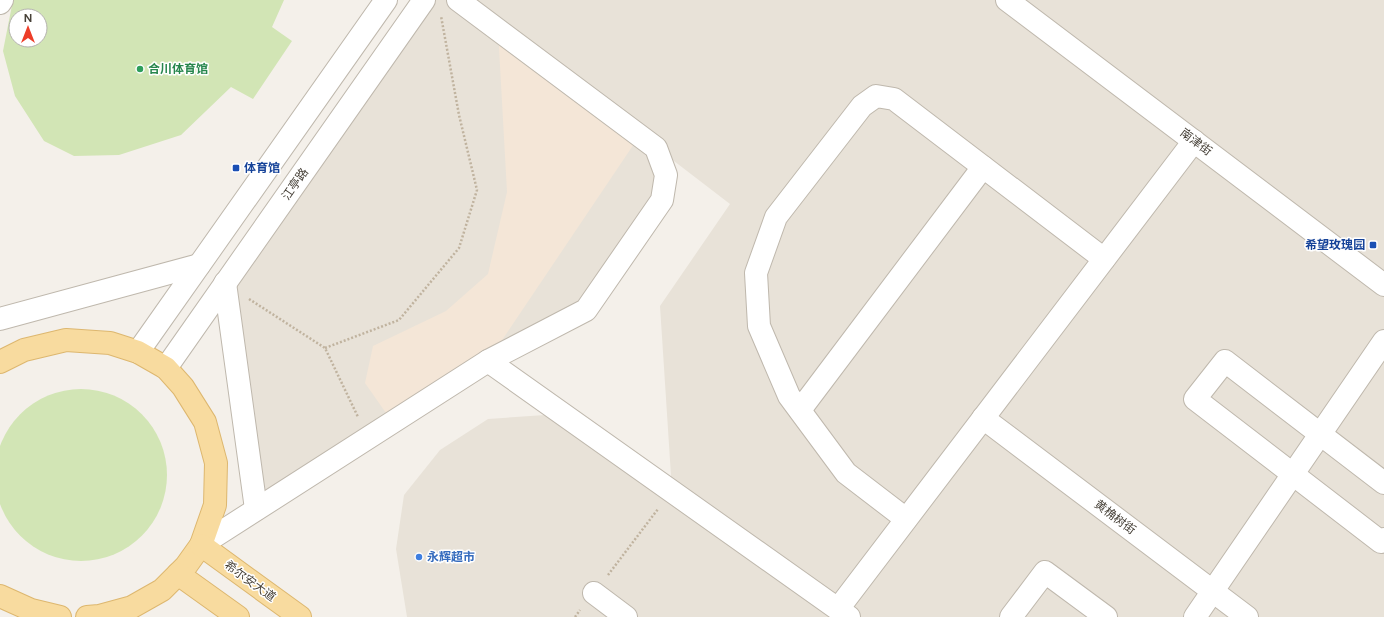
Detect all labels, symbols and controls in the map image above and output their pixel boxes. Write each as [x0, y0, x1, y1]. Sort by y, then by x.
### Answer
north arrow [8, 8, 48, 48]
text: N [24, 12, 32, 25]
place label: 合川体育馆 [148, 62, 208, 76]
marker: 合川体育馆 [135, 64, 145, 74]
street label: 南津街 [1177, 126, 1215, 158]
place label: 体育馆 [244, 161, 280, 175]
marker: 体育馆 [231, 163, 241, 173]
street label: 江亭路 [279, 165, 311, 203]
place label: 希望玫瑰园 [1305, 238, 1365, 252]
marker: 希望玫瑰园 [1368, 240, 1378, 250]
street label: 黄桷树街 [1092, 497, 1138, 537]
place label: 永辉超市 [427, 550, 475, 564]
marker: 永辉超市 [414, 552, 424, 562]
street label: 希尔安大道 [222, 558, 278, 604]

